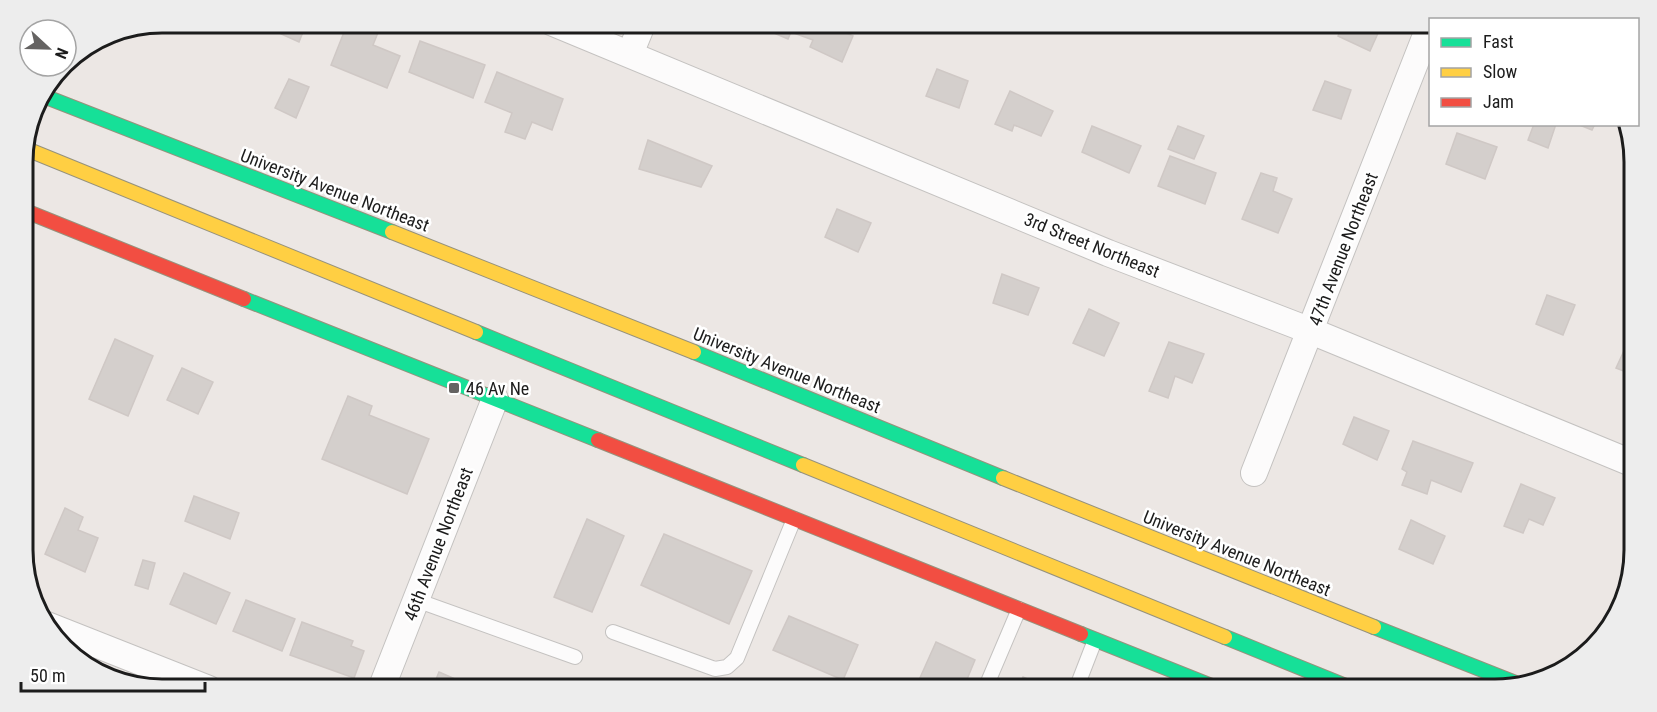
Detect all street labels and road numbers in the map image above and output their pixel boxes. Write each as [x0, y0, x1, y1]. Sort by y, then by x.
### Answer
street label: University Avenue Northeast [238, 144, 432, 236]
street label: 47th Avenue Northeast [1304, 169, 1382, 329]
street label: 3rd Street Northeast [1021, 208, 1163, 282]
street label: University Avenue Northeast [690, 323, 884, 417]
street label: 46th Avenue Northeast [399, 464, 477, 624]
street label: University Avenue Northeast [1140, 506, 1334, 600]

